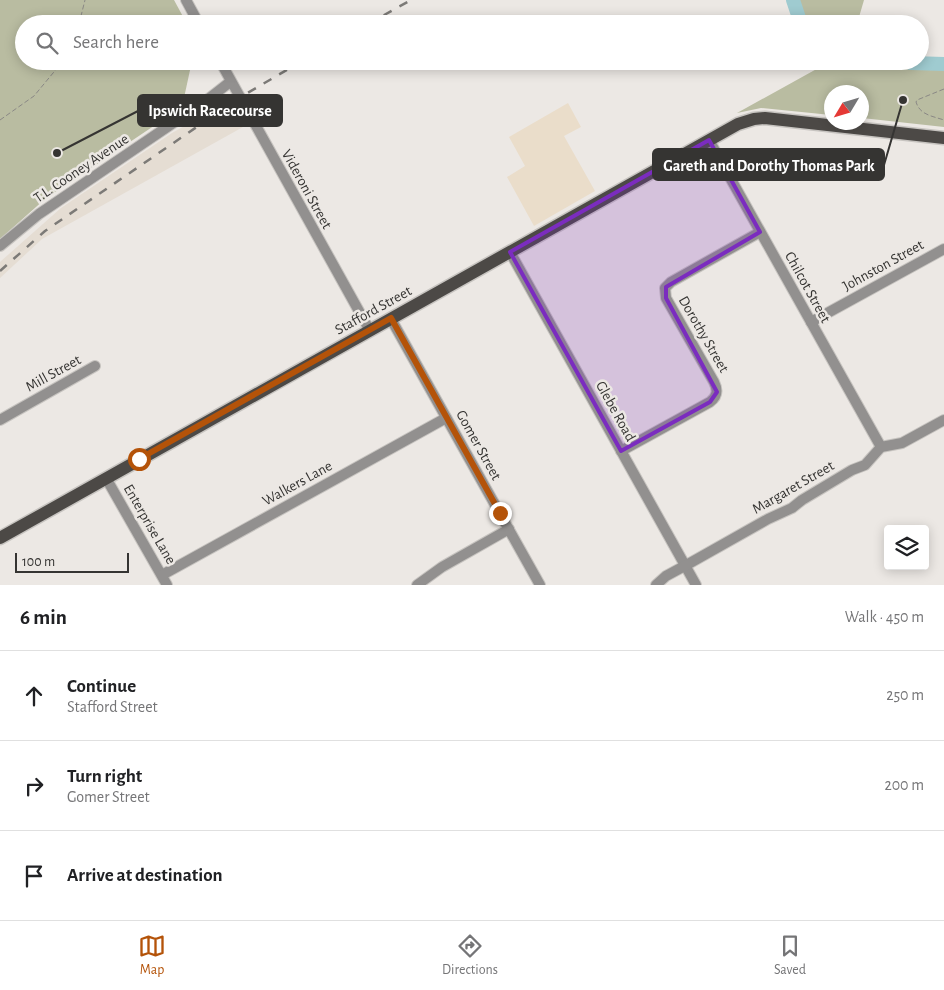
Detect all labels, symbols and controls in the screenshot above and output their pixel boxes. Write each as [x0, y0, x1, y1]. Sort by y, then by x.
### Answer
search box [15, 15, 929, 70]
icon: search [33, 29, 61, 57]
text: Search here [73, 33, 159, 52]
north arrow [824, 85, 869, 130]
callout: Ipswich Racecourse [138, 95, 282, 126]
text: Ipswich Racecourse [148, 103, 272, 119]
street label: T.L. Cooney Avenue [31, 131, 132, 206]
street label: Videroni Street [279, 147, 335, 232]
callout: Gareth and Dorothy Thomas Park [653, 149, 884, 180]
text: Gareth and Dorothy Thomas Park [663, 158, 875, 175]
street label: Johnston Street [840, 237, 926, 294]
street label: Chilcot Street [782, 249, 833, 325]
street label: Stafford Street [332, 283, 414, 338]
street label: Dorothy Street [676, 293, 732, 375]
street label: Mill Street [23, 352, 84, 395]
street label: Glebe Road [593, 379, 638, 444]
street label: Gomer Street [453, 408, 504, 483]
route start [128, 448, 151, 471]
street label: Walkers Lane [260, 458, 335, 509]
street label: Margaret Street [750, 458, 837, 517]
street label: Enterprise Lane [121, 482, 179, 567]
route end [489, 502, 512, 525]
map controls [884, 525, 929, 570]
button: layers [884, 525, 929, 570]
scale bar [15, 550, 129, 573]
text: 100 m [22, 555, 55, 569]
text: 6 min [20, 607, 67, 628]
text: Walk · 450 m [845, 609, 924, 625]
text: Continue [67, 677, 136, 696]
icon: ahead [20, 682, 48, 710]
text: 250 m [886, 687, 924, 703]
text: Stafford Street [67, 699, 158, 715]
text: Turn right [67, 767, 142, 786]
icon: right [20, 772, 48, 800]
text: 200 m [884, 777, 924, 793]
text: Gomer Street [67, 789, 150, 805]
icon: arrive [20, 862, 48, 890]
text: Arrive at destination [67, 866, 223, 885]
tab: Map [138, 932, 166, 979]
tab: Directions [442, 932, 498, 979]
tab: Saved [774, 932, 806, 979]

